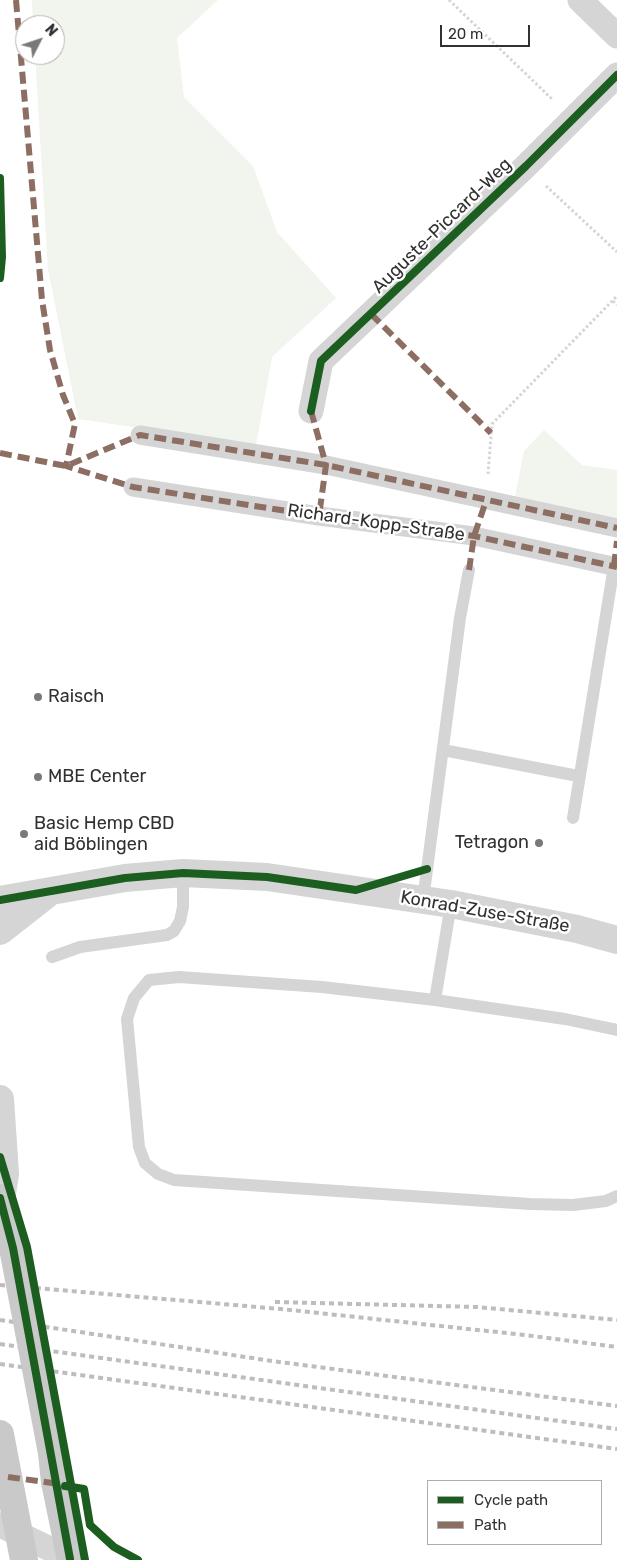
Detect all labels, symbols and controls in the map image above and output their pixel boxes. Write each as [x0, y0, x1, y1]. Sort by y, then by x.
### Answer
north arrow [15, 15, 65, 65]
scale bar [442, 15, 532, 47]
text: N [41, 21, 61, 40]
text: 20 m [448, 25, 483, 43]
street label: Auguste-Piccard-Weg [368, 154, 516, 298]
street label: Richard-Kopp-Straße [286, 500, 466, 546]
place label: Raisch [48, 686, 104, 708]
marker: Raisch [32, 691, 44, 703]
place label: MBE Center [48, 766, 146, 788]
marker: MBE Center [32, 771, 44, 783]
place label: Basic Hemp CBD aid Böblingen [34, 813, 174, 856]
marker: Basic Hemp CBD aid Böblingen [18, 828, 30, 840]
place label: Tetragon [455, 832, 529, 854]
marker: Tetragon [533, 837, 545, 849]
street label: Konrad-Zuse-Straße [399, 886, 571, 938]
legend [427, 1480, 602, 1545]
text: Cycle path [474, 1491, 548, 1509]
text: Path [474, 1516, 507, 1534]

